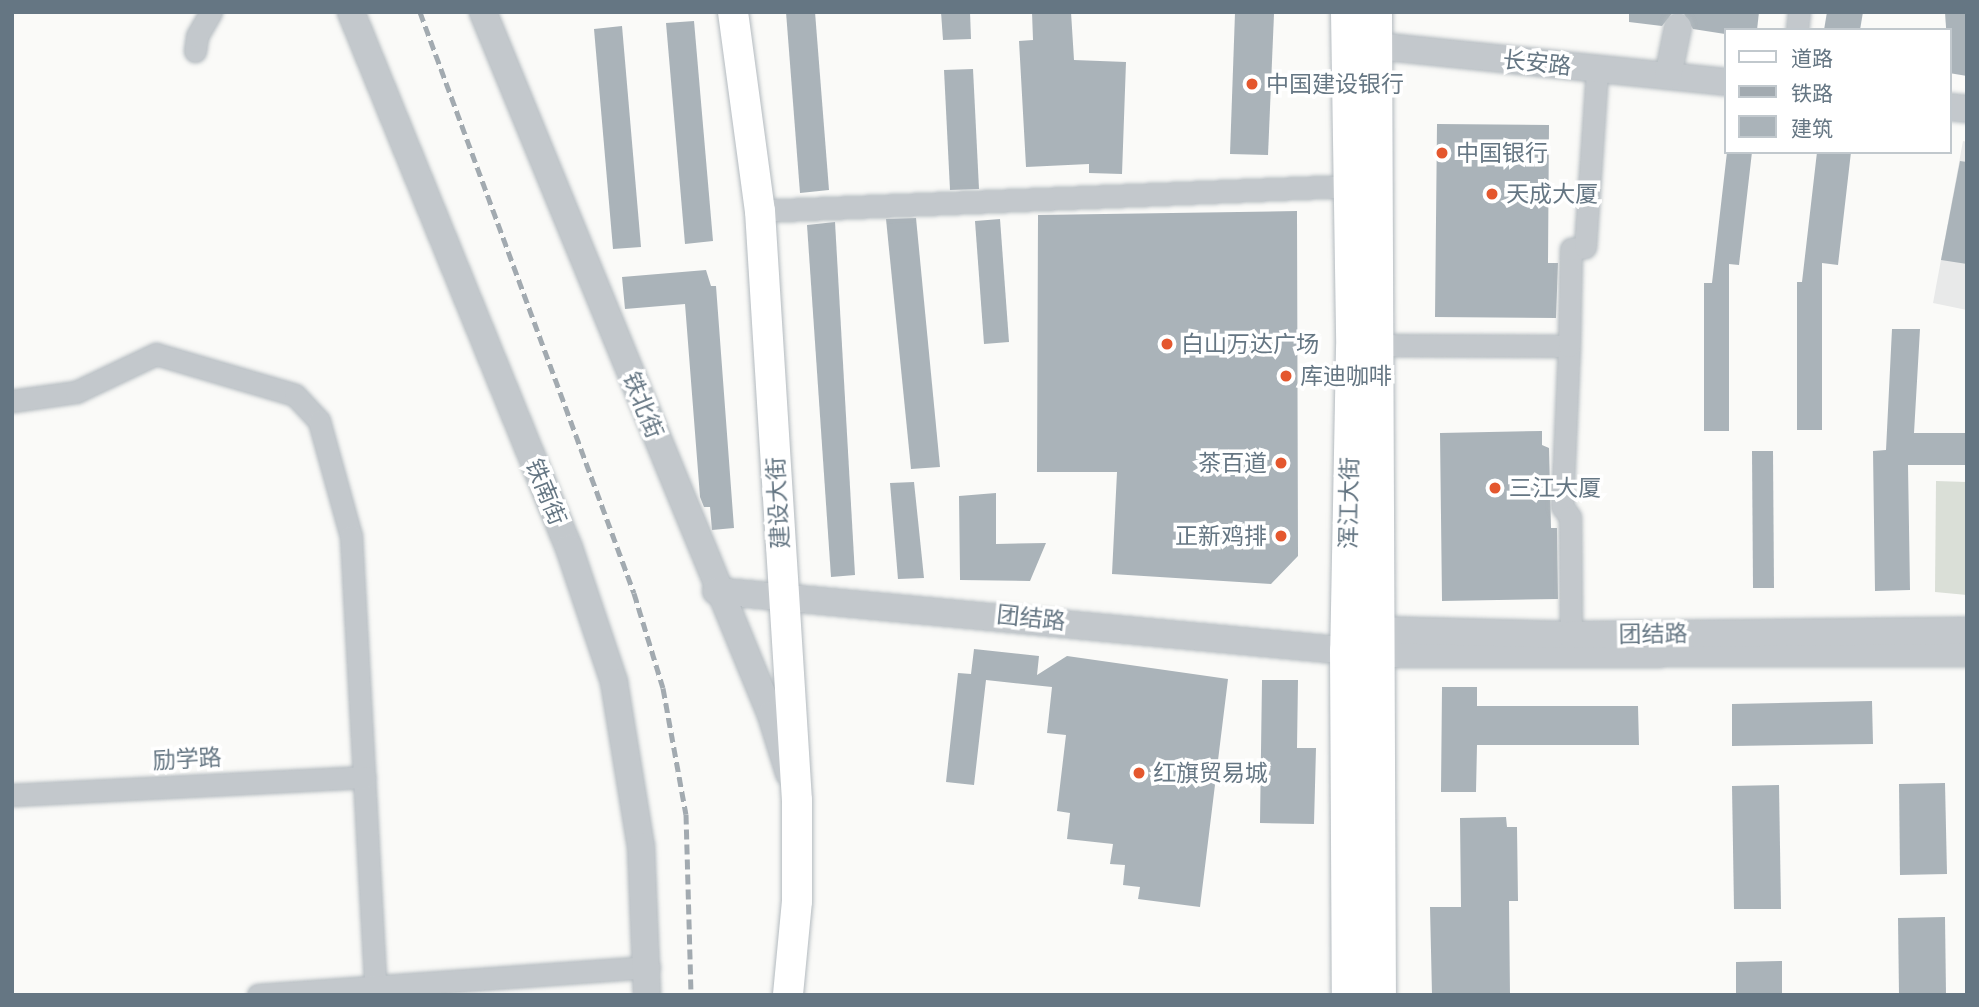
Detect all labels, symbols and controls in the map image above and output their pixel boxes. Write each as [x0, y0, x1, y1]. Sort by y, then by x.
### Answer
legend [1724, 28, 1951, 154]
street label: 长安路 [1501, 46, 1573, 80]
text: 道路 [1791, 46, 1833, 72]
place label: 中国建设银行 [1266, 70, 1404, 98]
marker: 中国建设银行 [1244, 76, 1260, 92]
text: 铁路 [1791, 81, 1833, 107]
text: 建筑 [1791, 116, 1833, 142]
place label: 中国银行 [1456, 139, 1548, 167]
marker: 中国银行 [1434, 145, 1450, 161]
place label: 天成大厦 [1506, 180, 1598, 208]
marker: 天成大厦 [1484, 186, 1500, 202]
place label: 白山万达广场 [1181, 330, 1319, 358]
marker: 白山万达广场 [1159, 336, 1175, 352]
place label: 库迪咖啡 [1300, 362, 1392, 390]
street label: 铁北街 [617, 368, 669, 442]
marker: 库迪咖啡 [1278, 368, 1294, 384]
place label: 茶百道 [1198, 449, 1267, 477]
street label: 铁南街 [520, 455, 572, 529]
marker: 茶百道 [1273, 455, 1289, 471]
street label: 建设大街 [762, 456, 794, 550]
street label: 浑江大街 [1334, 457, 1364, 549]
place label: 三江大厦 [1509, 474, 1601, 502]
marker: 三江大厦 [1487, 480, 1503, 496]
place label: 正新鸡排 [1175, 522, 1267, 550]
marker: 正新鸡排 [1273, 528, 1289, 544]
street label: 团结路 [995, 601, 1067, 635]
street label: 团结路 [1618, 620, 1688, 648]
street label: 励学路 [152, 743, 222, 775]
place label: 红旗贸易城 [1153, 759, 1268, 787]
marker: 红旗贸易城 [1131, 765, 1147, 781]

